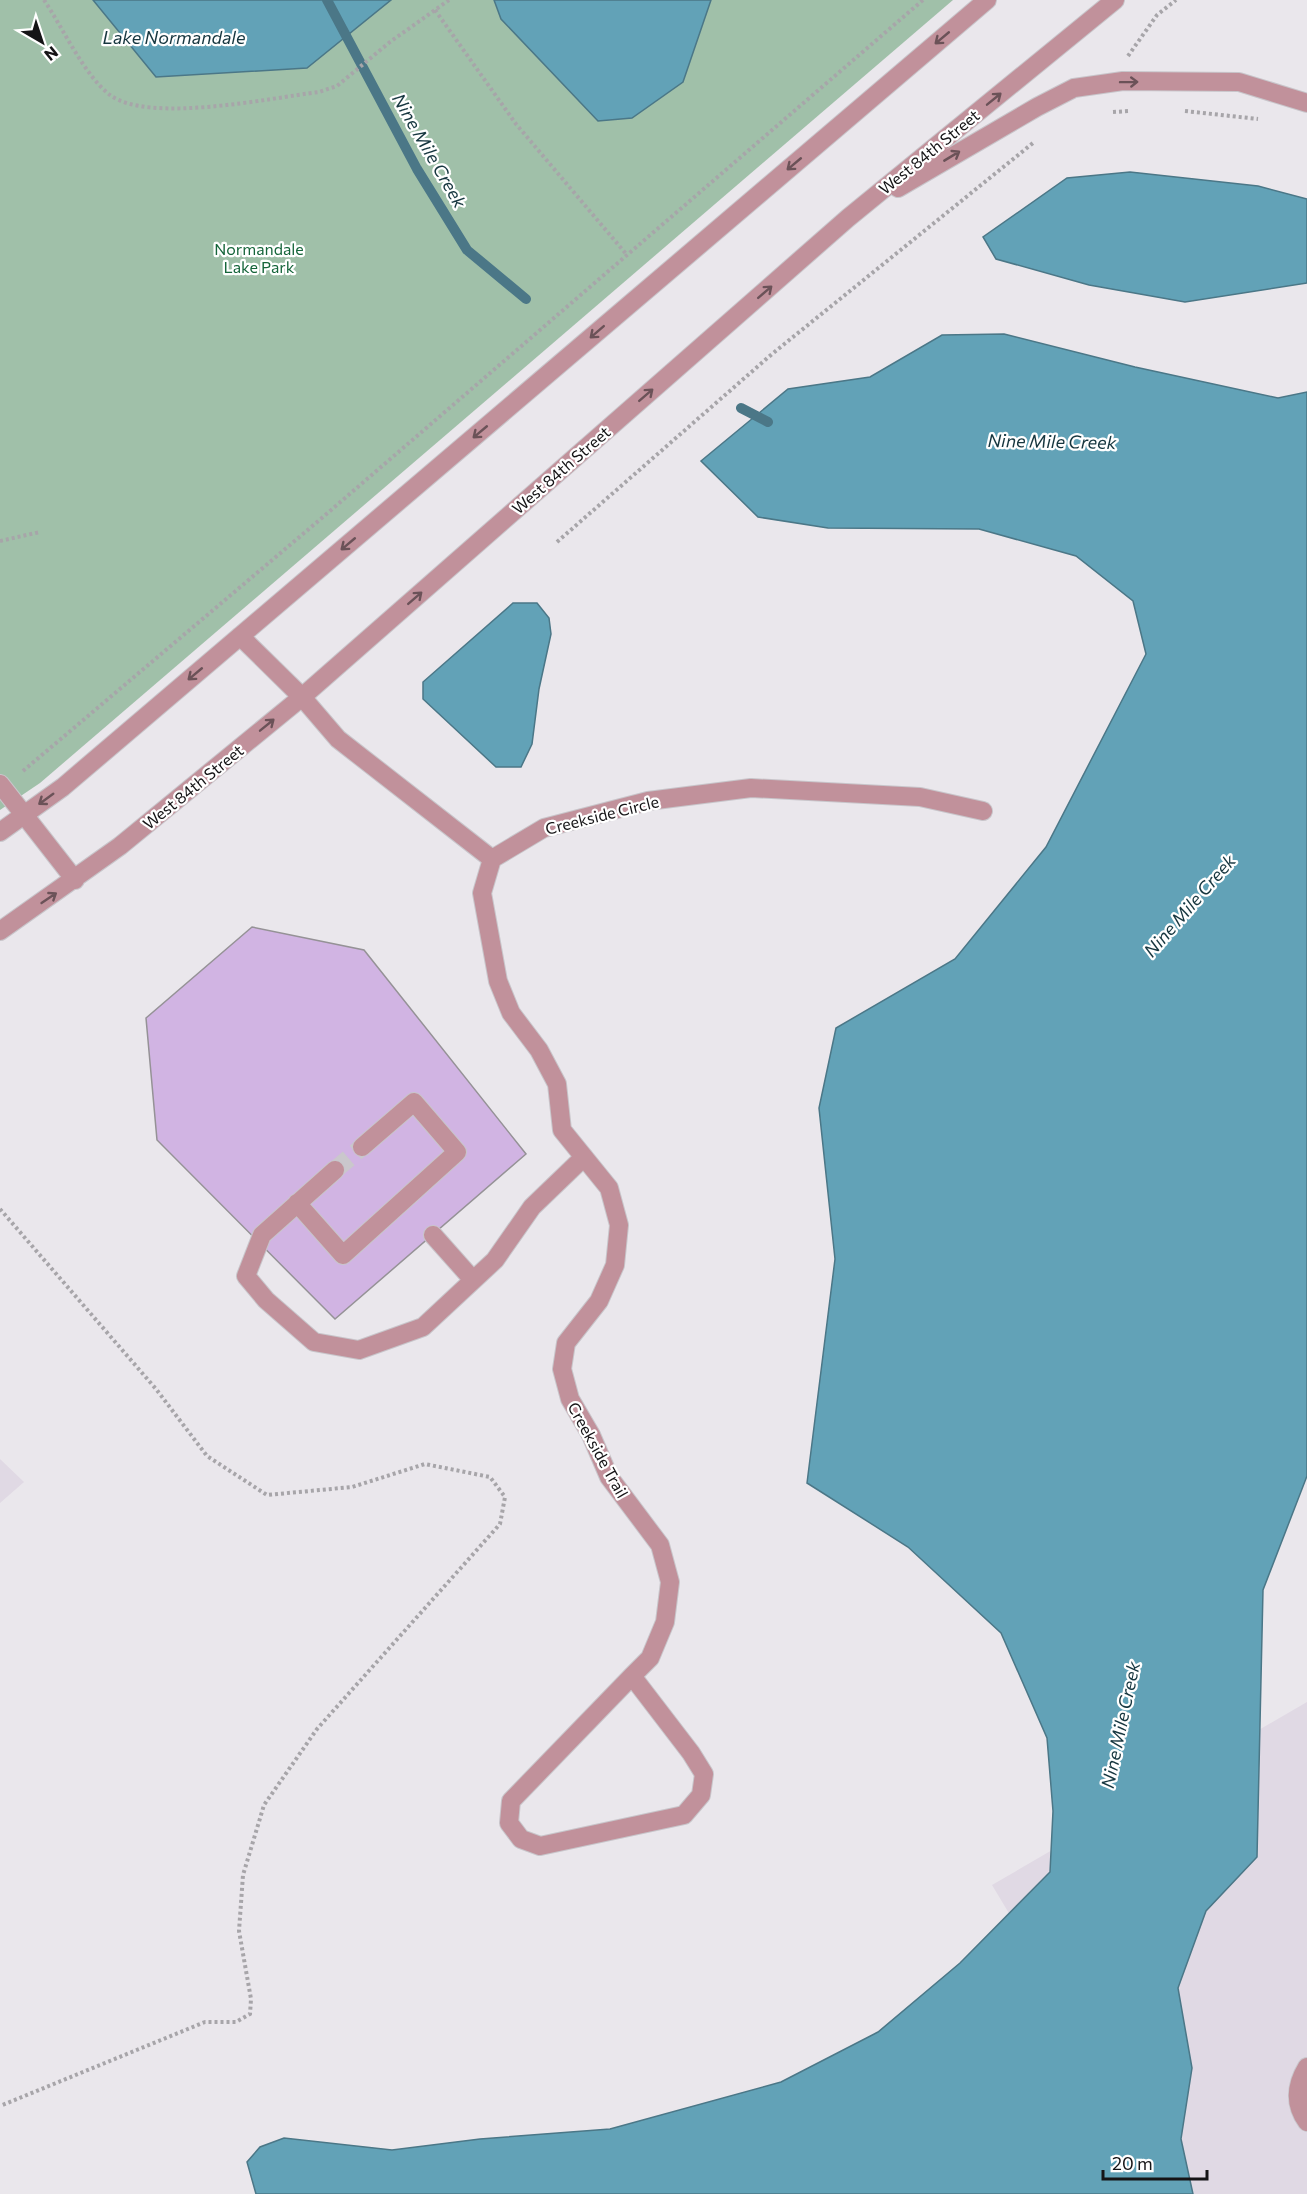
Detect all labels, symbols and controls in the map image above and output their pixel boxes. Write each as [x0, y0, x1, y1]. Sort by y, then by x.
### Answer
north arrow [12, 12, 72, 72]
water label: Lake Normandale [103, 26, 246, 48]
one-way arrow [935, 31, 950, 45]
text: N [41, 43, 62, 65]
one-way arrow [1119, 76, 1138, 88]
water label: Nine Mile Creek [388, 89, 472, 213]
one-way arrow [986, 92, 1002, 105]
street label: West 84th Street [875, 105, 983, 198]
one-way arrow [943, 150, 960, 162]
one-way arrow [786, 158, 802, 171]
park label: Normandale Lake Park [214, 239, 304, 276]
one-way arrow [757, 285, 772, 299]
one-way arrow [590, 325, 605, 339]
one-way arrow [638, 389, 654, 402]
street label: West 84th Street [508, 422, 614, 517]
one-way arrow [473, 425, 488, 439]
water label: Nine Mile Creek [987, 429, 1118, 453]
one-way arrow [340, 537, 356, 550]
one-way arrow [407, 591, 422, 605]
one-way arrow [188, 667, 203, 681]
one-way arrow [259, 719, 275, 732]
street label: West 84th Street [139, 740, 247, 833]
street label: Creekside Circle [543, 791, 661, 838]
one-way arrow [38, 793, 54, 806]
water label: Nine Mile Creek [1139, 849, 1241, 961]
one-way arrow [40, 892, 56, 904]
street label: Creekside Trail [564, 1399, 633, 1501]
water label: Nine Mile Creek [1096, 1658, 1144, 1790]
scale bar [1103, 2143, 1206, 2181]
text: 20 m [1112, 2152, 1153, 2174]

